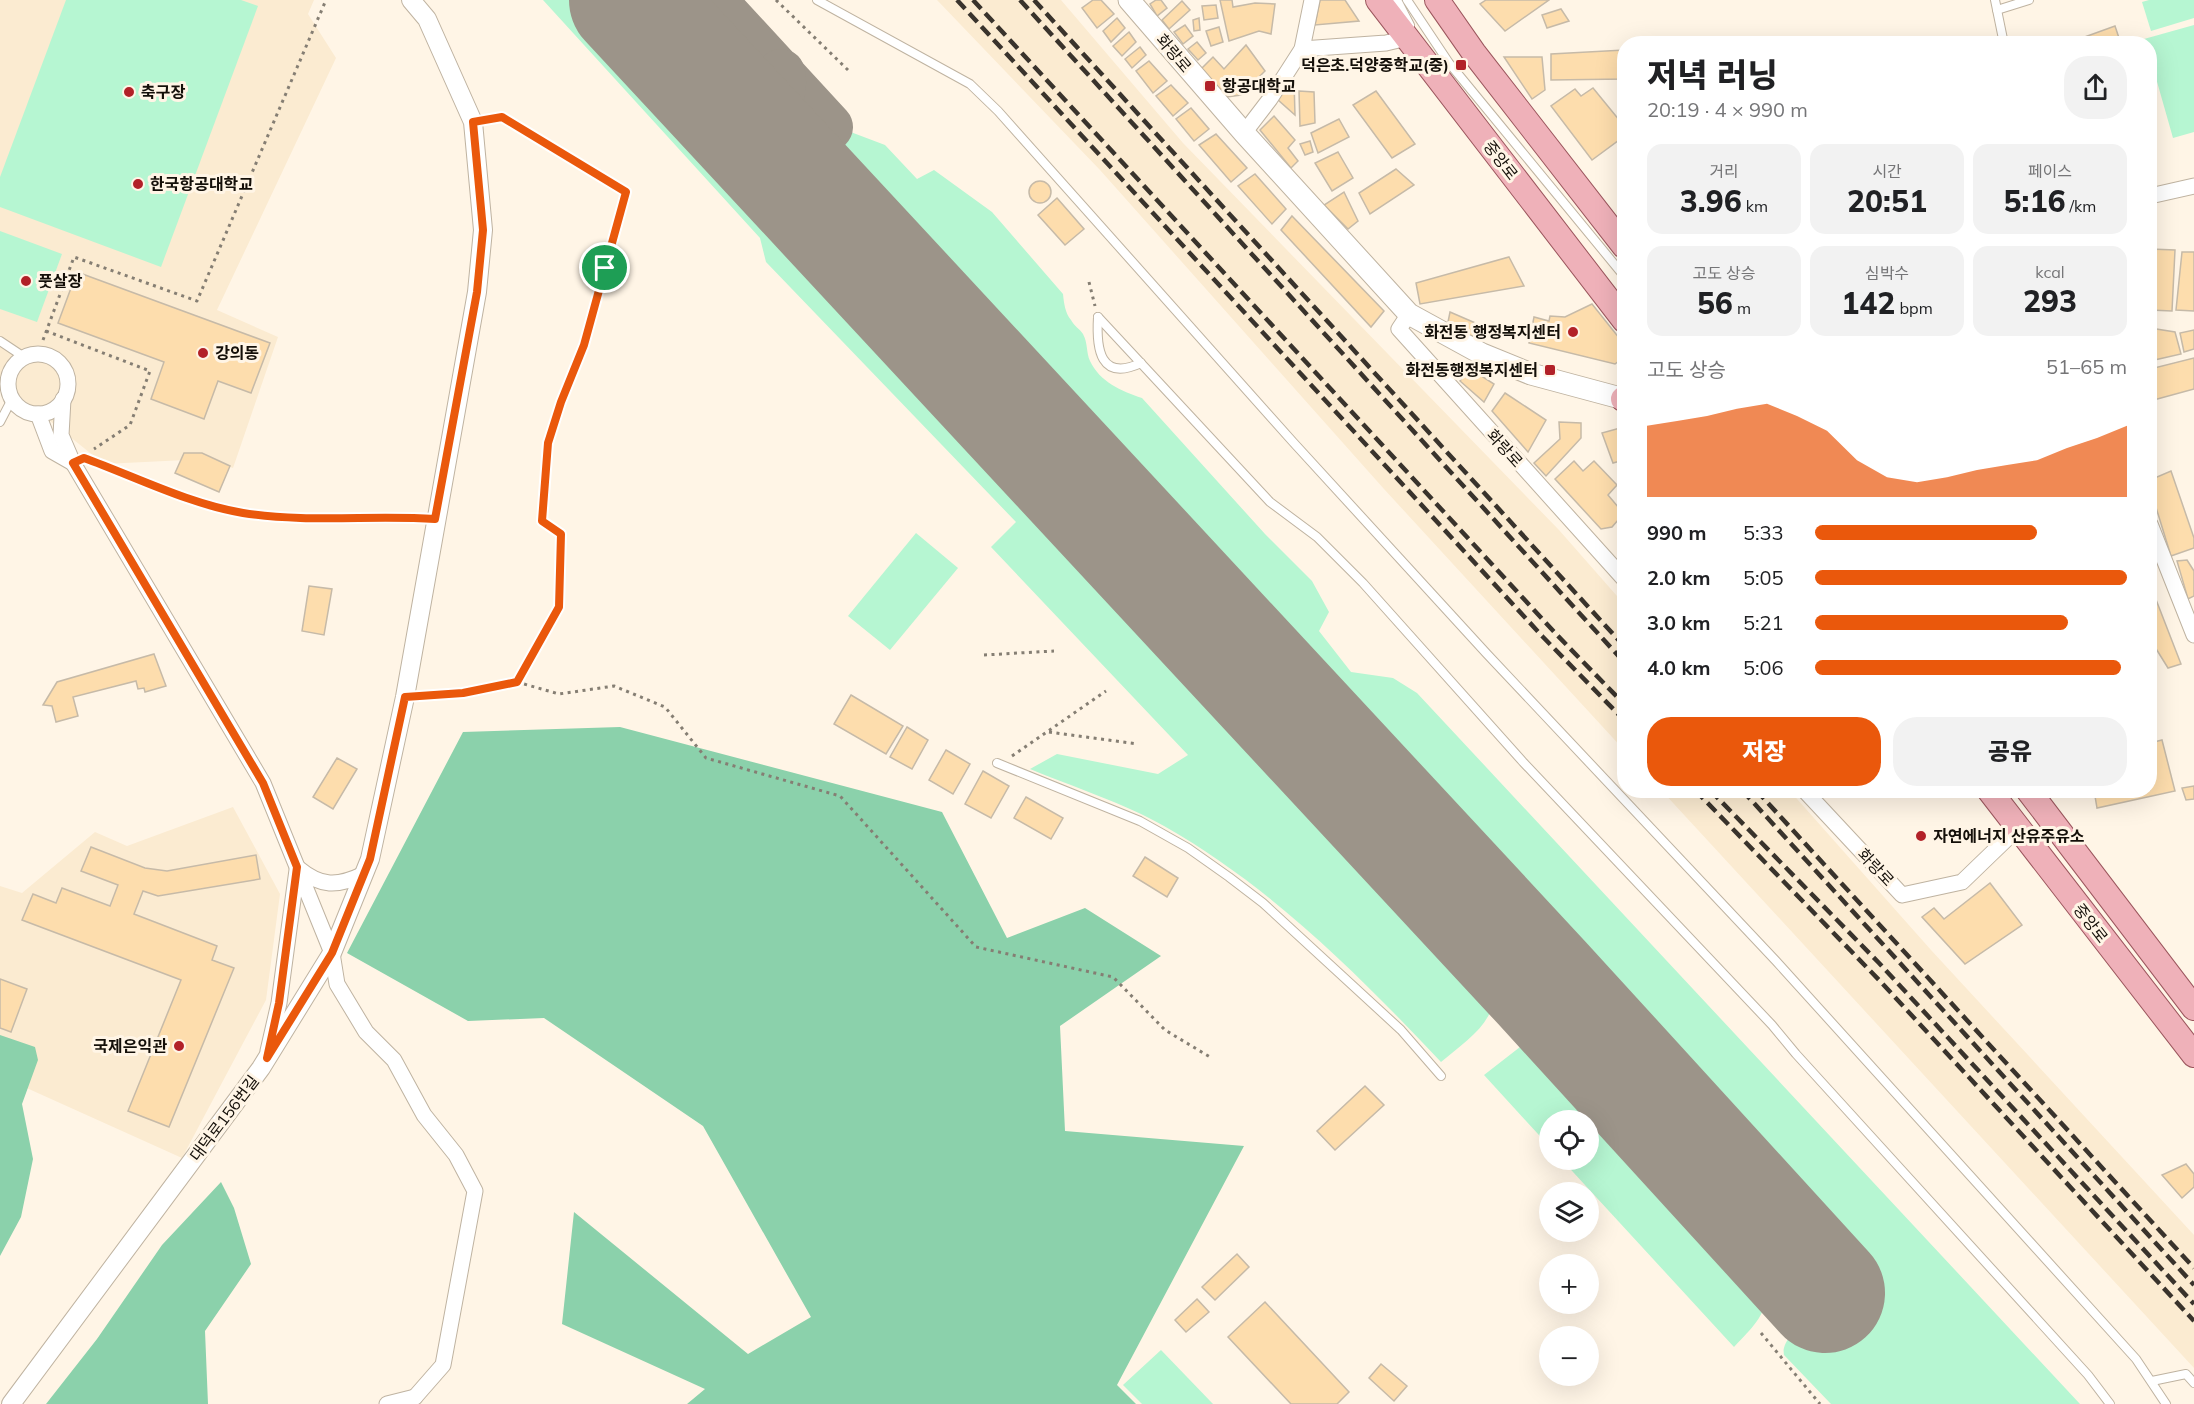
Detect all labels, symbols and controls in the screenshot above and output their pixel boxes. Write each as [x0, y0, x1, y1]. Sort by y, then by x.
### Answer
street label: 화랑로 [1152, 30, 1196, 77]
text: 저녁 러닝 [1647, 54, 1778, 95]
place label: 덕은초.덕양중학교(중) [1301, 55, 1449, 75]
button: share [2064, 56, 2127, 119]
marker: 덕은초.덕양중학교(중) [1454, 58, 1468, 72]
place label: 항공대학교 [1222, 76, 1296, 96]
marker: 항공대학교 [1203, 79, 1217, 93]
place label: 축구장 [141, 82, 185, 102]
marker: 축구장 [122, 85, 136, 99]
text: 20:19 · 4 × 990 m [1647, 97, 1808, 122]
street label: 중앙로 [1480, 136, 1523, 184]
text: 거리 [1709, 161, 1739, 181]
text: 시간 [1872, 161, 1902, 181]
text: 페이스 [2028, 161, 2072, 181]
place label: 한국항공대학교 [150, 174, 253, 194]
marker: 한국항공대학교 [131, 177, 145, 191]
text: 3.96 [1680, 182, 1742, 220]
text: 20:51 [1847, 182, 1927, 220]
text: 5:16 [2004, 182, 2065, 220]
text: km [1742, 196, 1768, 216]
text: /km [2065, 196, 2096, 216]
pin [579, 242, 630, 293]
icon: arrive [588, 251, 621, 284]
text: kcal [2035, 262, 2065, 282]
text: 고도 상승 [1692, 263, 1756, 283]
text: 심박수 [1865, 263, 1909, 283]
place label: 풋살장 [38, 271, 82, 291]
marker: 풋살장 [19, 274, 33, 288]
text: 293 [2023, 282, 2077, 320]
text: 56 [1697, 284, 1733, 322]
text: 142 [1841, 284, 1895, 322]
text: m [1733, 298, 1751, 318]
text: bpm [1895, 298, 1933, 318]
place label: 화전동 행정복지센터 [1424, 322, 1561, 342]
marker: 화전동 행정복지센터 [1566, 325, 1580, 339]
place label: 강의동 [215, 343, 259, 363]
marker: 강의동 [196, 346, 210, 360]
text: 51–65 m [2046, 354, 2127, 379]
text: 고도 상승 [1647, 357, 1726, 382]
place label: 화전동행정복지센터 [1406, 360, 1538, 380]
marker: 화전동행정복지센터 [1543, 363, 1557, 377]
street label: 화랑로 [1483, 425, 1527, 471]
text: 990 m [1647, 520, 1706, 545]
text: 5:33 [1743, 520, 1784, 545]
text: 2.0 km [1647, 565, 1710, 590]
text: 5:05 [1743, 565, 1784, 590]
text: 3.0 km [1647, 610, 1710, 635]
text: 5:21 [1743, 610, 1784, 635]
text: 4.0 km [1647, 655, 1710, 680]
text: 5:06 [1743, 655, 1784, 680]
button: 저장 [1647, 717, 1881, 786]
button: 공유 [1893, 717, 2127, 786]
place label: 자연에너지 산유주유소 [1933, 826, 2085, 846]
marker: 자연에너지 산유주유소 [1914, 829, 1928, 843]
street label: 화랑로 [1854, 844, 1899, 890]
street label: 중앙로 [2070, 899, 2113, 947]
place label: 국제은익관 [93, 1036, 167, 1056]
marker: 국제은익관 [172, 1039, 186, 1053]
street label: 대덕로156번길 [185, 1071, 263, 1165]
map controls [1539, 1110, 1599, 1386]
button: locate [1539, 1110, 1599, 1170]
button: layers [1539, 1182, 1599, 1242]
button: + [1539, 1254, 1599, 1314]
button: − [1539, 1326, 1599, 1386]

